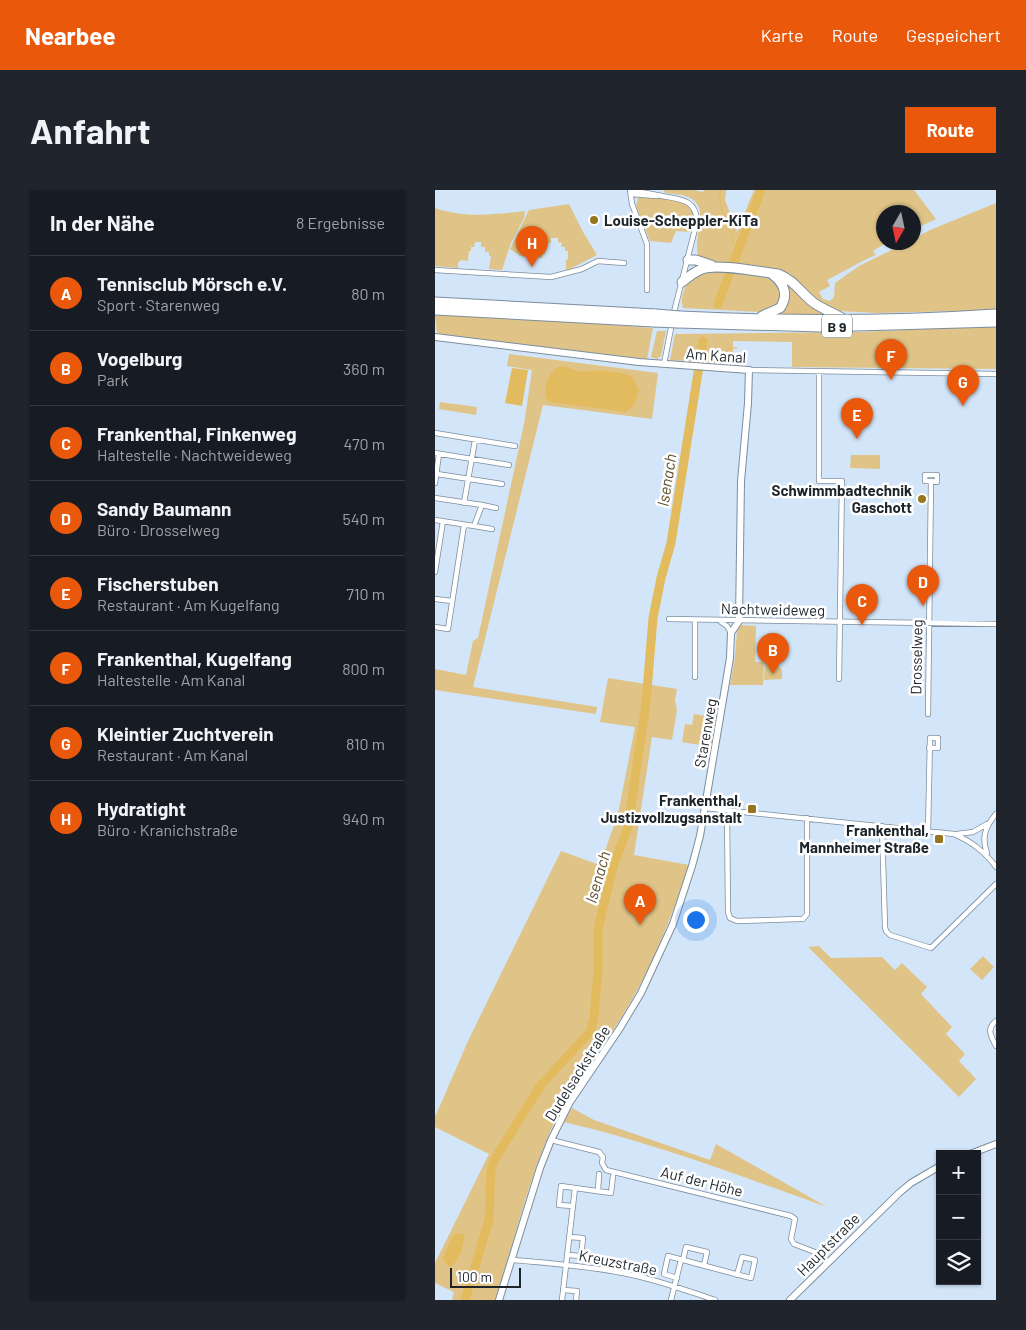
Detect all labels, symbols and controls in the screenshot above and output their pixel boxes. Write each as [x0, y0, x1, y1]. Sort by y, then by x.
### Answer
text: Nearbee [25, 21, 116, 50]
text: Karte [761, 24, 804, 46]
text: Route [832, 24, 878, 46]
text: Gespeichert [906, 24, 1001, 46]
button: Route [905, 107, 996, 153]
text: Anfahrt [30, 109, 150, 151]
north arrow [876, 205, 921, 250]
text: In der Nähe [50, 210, 155, 235]
place label: Louise-Scheppler-KiTa [604, 211, 758, 229]
text: 8 Ergebnisse [296, 213, 385, 232]
marker: Louise-Scheppler-KiTa [588, 214, 600, 226]
pin: H [516, 226, 548, 267]
text: Tennisclub Mörsch e.V. [97, 272, 287, 295]
text: A [61, 284, 71, 303]
text: 80 m [351, 284, 385, 303]
text: Sport · Starenweg [97, 295, 220, 314]
road number: B 9 [822, 314, 852, 338]
pin: F [875, 339, 907, 380]
street label: Am Kanal [685, 344, 747, 366]
text: Vogelburg [97, 347, 182, 370]
text: B [61, 359, 71, 378]
text: 360 m [343, 359, 385, 378]
pin: G [947, 365, 979, 406]
text: Park [97, 370, 128, 389]
pin: E [841, 398, 873, 439]
text: Frankenthal, Finkenweg [97, 422, 296, 445]
text: C [61, 434, 71, 453]
text: 470 m [344, 434, 385, 453]
text: Haltestelle · Nachtweideweg [97, 445, 292, 464]
water label: Isenach [652, 452, 680, 508]
place label: Schwimmbadtechnik Gaschott [772, 481, 912, 516]
marker: Schwimmbadtechnik Gaschott [916, 493, 928, 505]
text: Sandy Baumann [97, 497, 231, 520]
text: D [61, 509, 71, 528]
text: 540 m [342, 509, 385, 528]
text: Büro · Drosselweg [97, 520, 220, 539]
pin: D [907, 565, 939, 606]
text: Fischerstuben [97, 572, 219, 595]
text: E [61, 584, 71, 603]
text: 710 m [346, 584, 385, 603]
pin: C [846, 584, 878, 625]
text: Restaurant · Am Kugelfang [97, 595, 280, 614]
street label: Nachtweideweg [721, 599, 825, 619]
street label: Drosselweg [906, 619, 926, 695]
pin: B [757, 633, 789, 674]
text: Frankenthal, Kugelfang [97, 647, 292, 670]
text: F [62, 659, 70, 678]
text: 800 m [342, 659, 385, 678]
text: Haltestelle · Am Kanal [97, 670, 245, 689]
street label: Starenweg [690, 697, 720, 769]
text: Kleintier Zuchtverein [97, 722, 274, 745]
text: G [61, 734, 71, 753]
text: 810 m [346, 734, 385, 753]
text: Restaurant · Am Kanal [97, 745, 248, 764]
place label: Frankenthal, Justizvollzugsanstalt [601, 791, 742, 826]
text: Hydratight [97, 797, 186, 820]
marker: Frankenthal, Justizvollzugsanstalt [746, 803, 758, 815]
text: H [61, 809, 71, 828]
text: 940 m [342, 809, 385, 828]
text: Büro · Kranichstraße [97, 820, 238, 839]
place label: Frankenthal, Mannheimer Straße [799, 821, 929, 856]
marker: Frankenthal, Mannheimer Straße [933, 833, 945, 845]
water label: Isenach [581, 849, 613, 905]
pin: A [624, 884, 656, 925]
your location [683, 907, 709, 933]
street label: Dudelsackstraße [540, 1022, 614, 1124]
map controls [936, 1150, 981, 1285]
button: + [936, 1150, 981, 1195]
street label: Auf der Höhe [659, 1162, 745, 1200]
button: − [936, 1195, 981, 1240]
street label: Hauptstraße [793, 1209, 863, 1279]
button: layers [936, 1240, 981, 1285]
street label: Kreuzstraße [577, 1246, 659, 1278]
scale bar [450, 1265, 521, 1288]
text: 100 m [457, 1268, 492, 1285]

